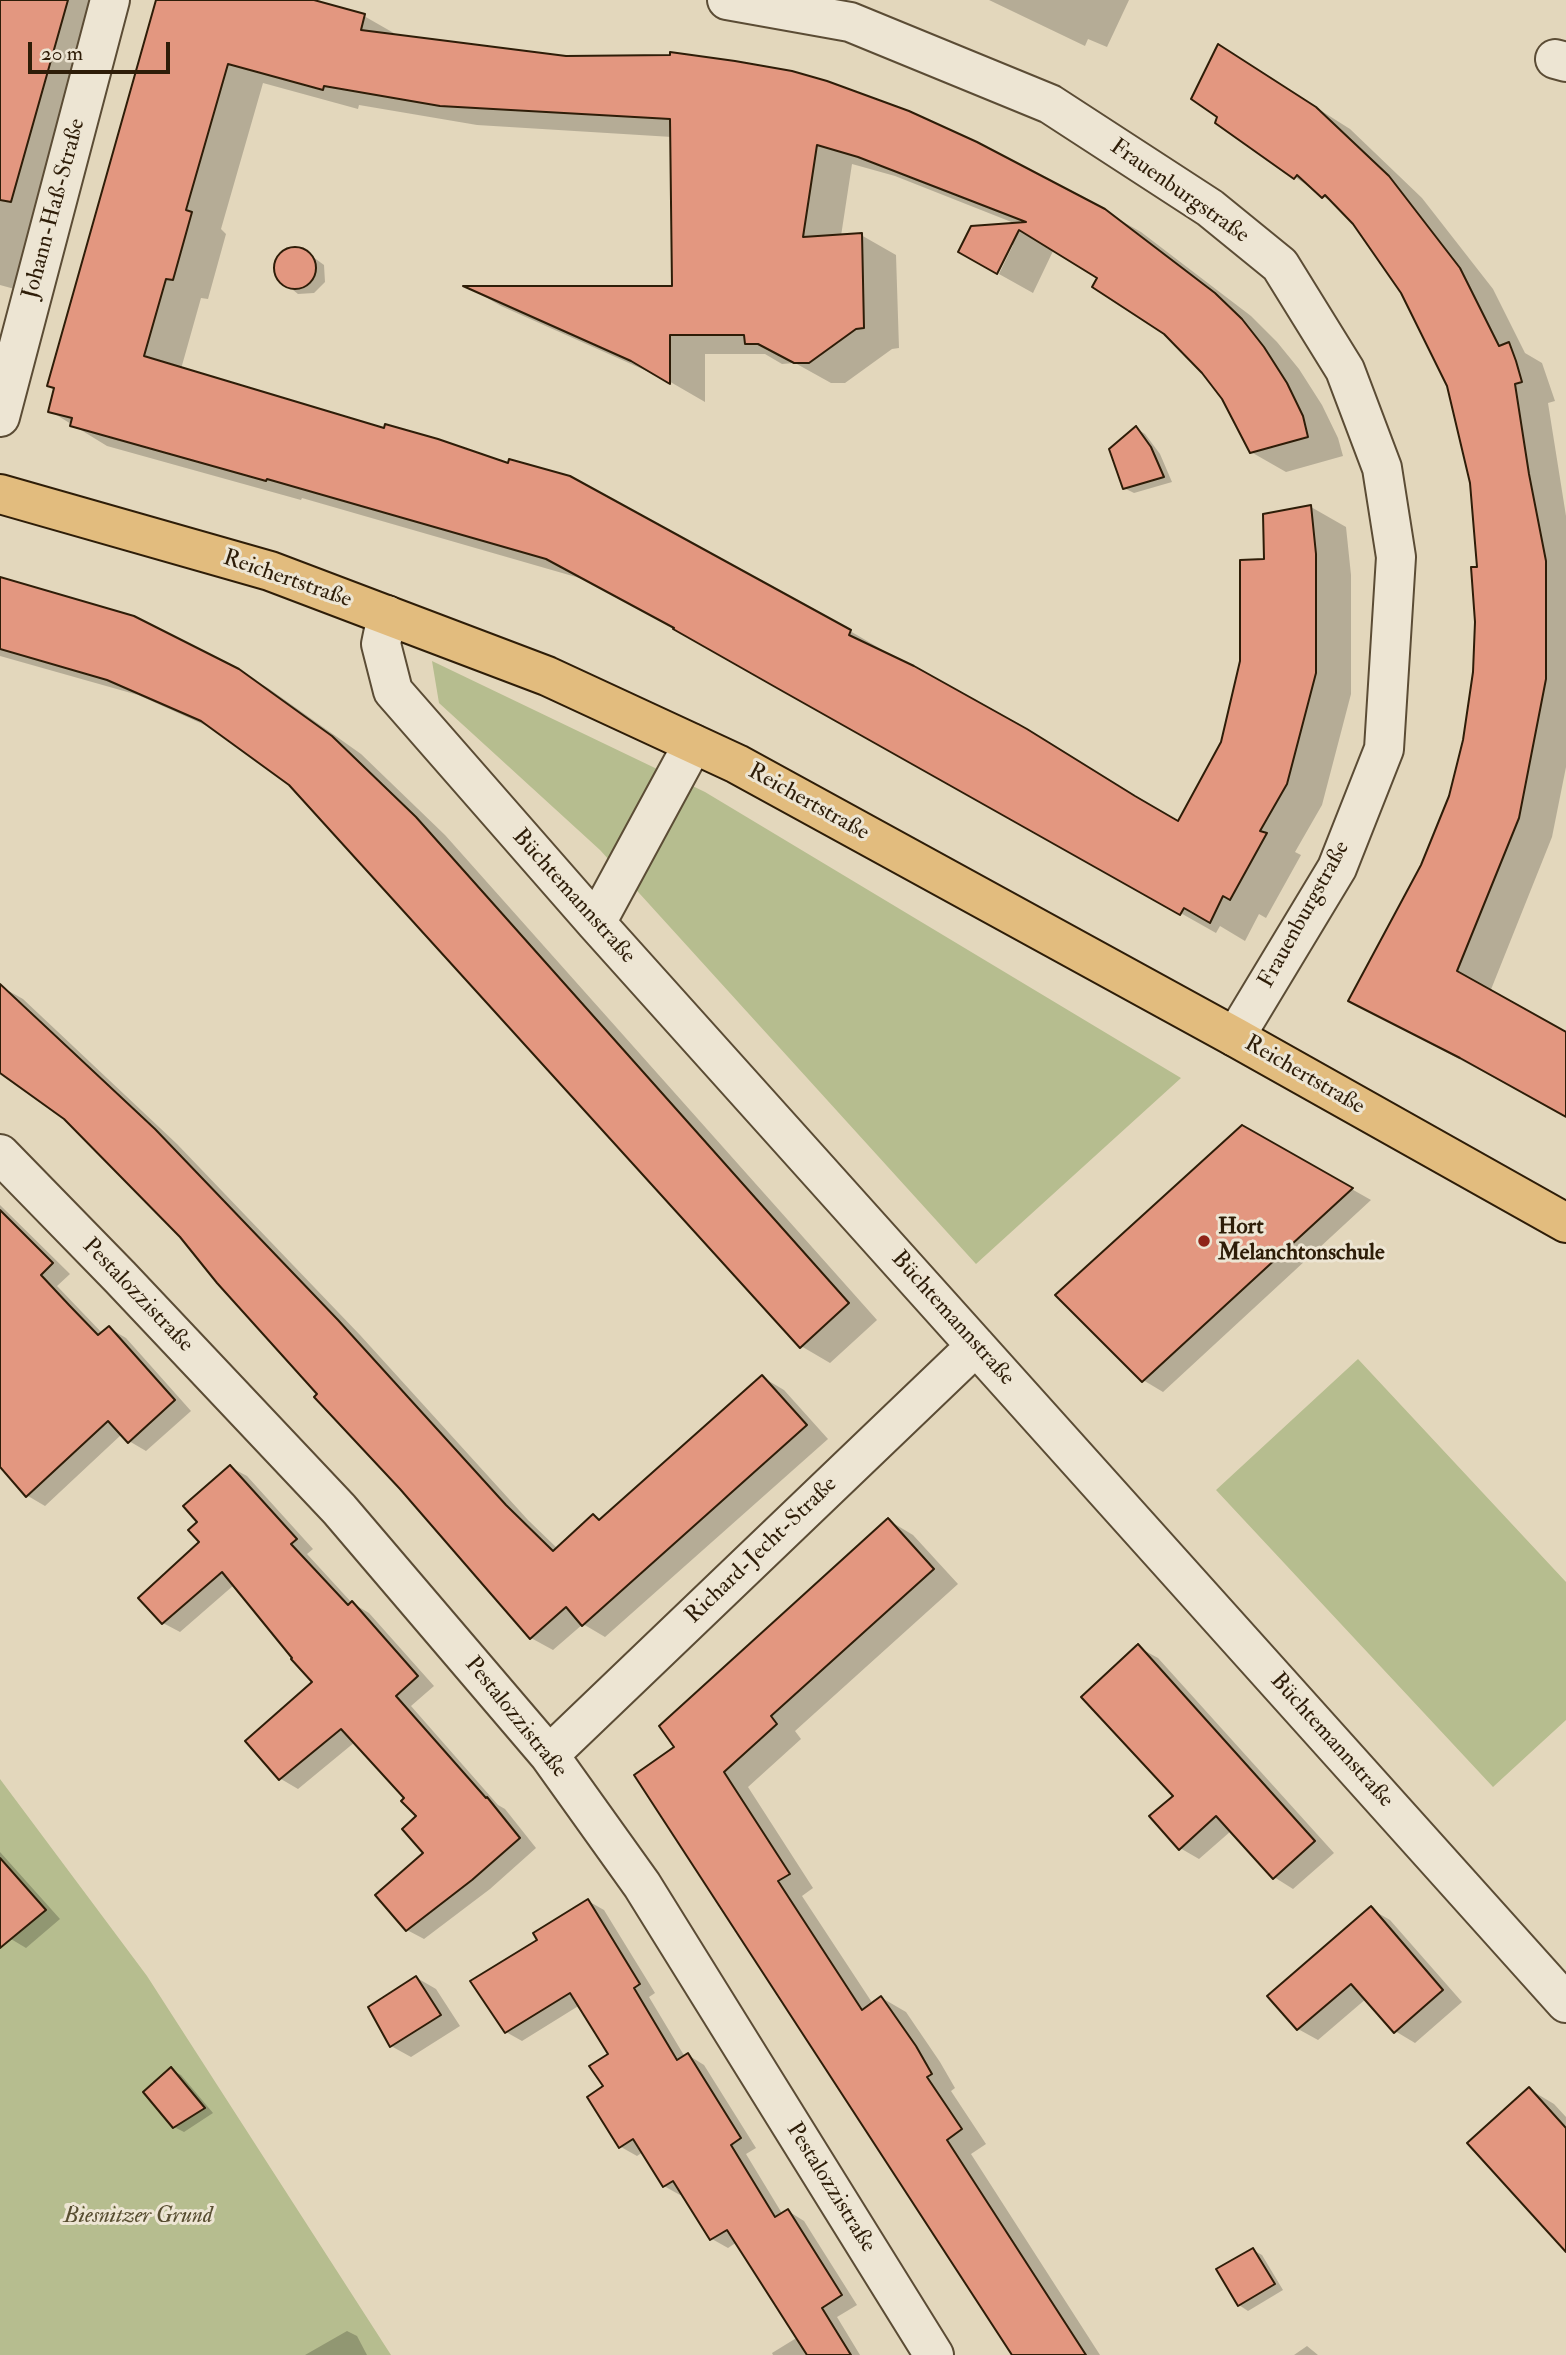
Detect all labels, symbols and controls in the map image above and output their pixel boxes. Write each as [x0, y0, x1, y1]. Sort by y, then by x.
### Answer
scale bar [32, 28, 173, 72]
text: 20 m [41, 40, 83, 67]
street label: Johann-Haß-Straße [18, 116, 92, 302]
street label: Frauenburgstraße [1104, 134, 1254, 250]
street label: Reichertstraße [219, 545, 355, 615]
street label: Reichertstraße [743, 758, 873, 848]
street label: Büchtemannstraße [505, 824, 641, 970]
street label: Frauenburgstraße [1253, 837, 1357, 993]
street label: Reichertstraße [1239, 1030, 1369, 1122]
place label: Hort Melanchtonschule [1218, 1214, 1385, 1268]
street label: Pestalozzistraße [76, 1233, 198, 1359]
marker: Hort Melanchtonschule [1196, 1233, 1212, 1249]
street label: Büchtemannstraße [884, 1246, 1020, 1392]
street label: Richard-Jecht-Straße [680, 1472, 844, 1630]
street label: Pestalozzistraße [458, 1652, 572, 1784]
street label: Büchtemannstraße [1263, 1668, 1399, 1814]
street label: Pestalozzistraße [779, 2118, 881, 2258]
park label: Biesnitzer Grund [63, 2203, 213, 2231]

